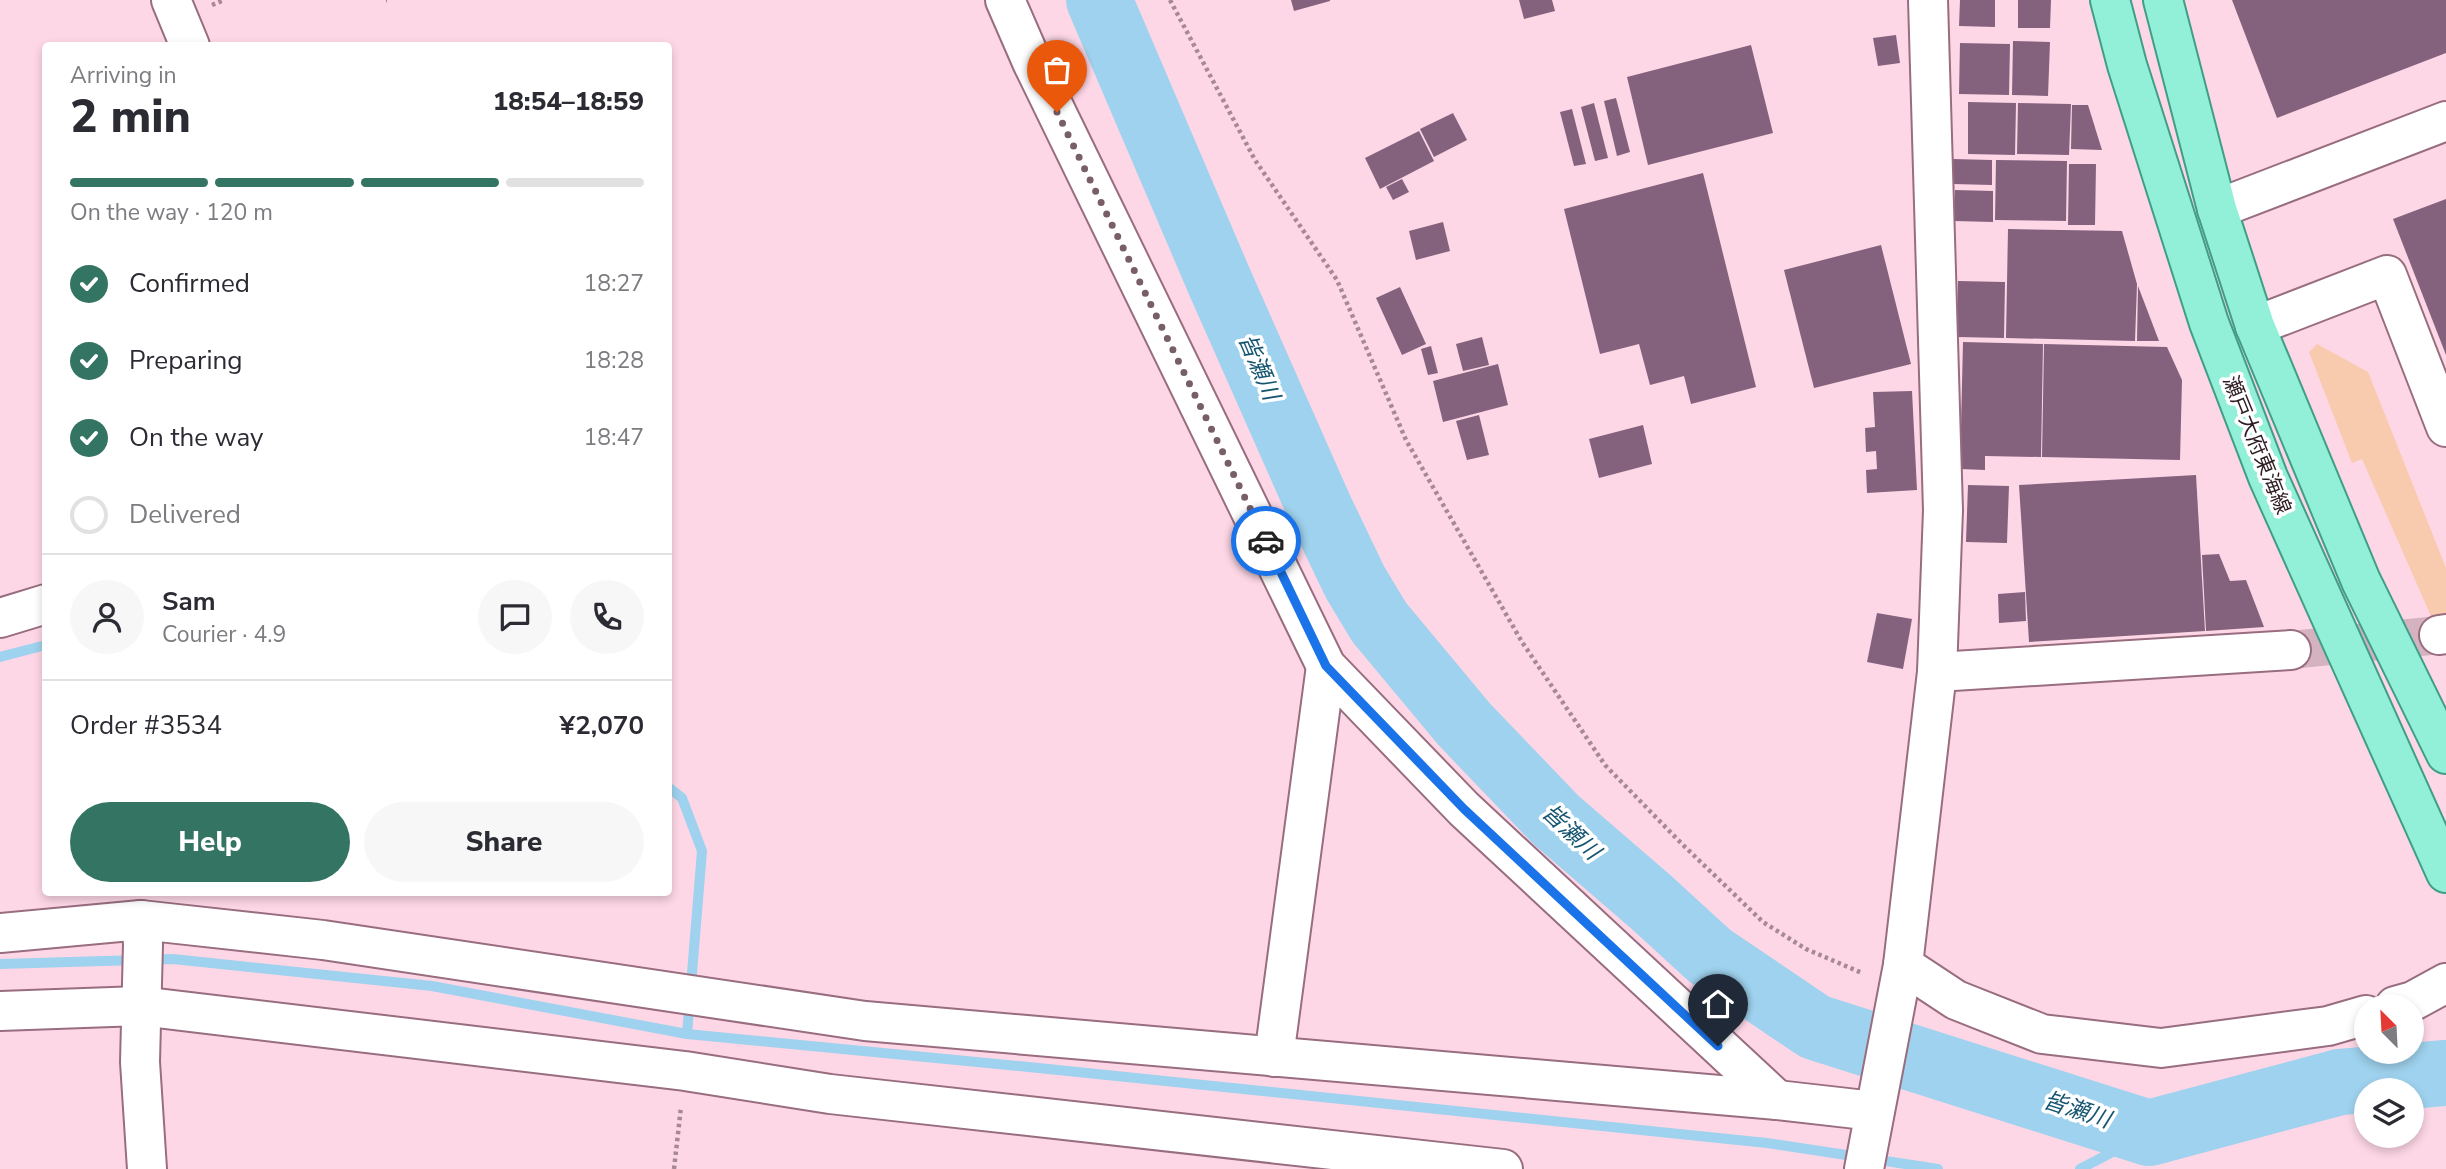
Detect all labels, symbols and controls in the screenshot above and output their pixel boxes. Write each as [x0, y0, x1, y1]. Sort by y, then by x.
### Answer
pin [1027, 40, 1087, 112]
icon: bag [1038, 51, 1076, 89]
text: Arriving in [70, 60, 177, 91]
text: 18:54–18:59 [493, 84, 644, 119]
text: 2 min [70, 85, 191, 148]
text: On the way · 120 m [70, 197, 273, 228]
icon: check [70, 265, 108, 303]
text: Confirmed [129, 266, 250, 301]
text: 18:27 [584, 268, 644, 299]
water label: 皆瀬川 [1231, 329, 1288, 408]
icon: check [70, 342, 108, 380]
text: Preparing [129, 343, 242, 378]
text: 18:28 [584, 345, 644, 376]
street label: 瀬戸大府東海線 [2216, 372, 2298, 518]
icon: check [70, 419, 108, 457]
text: On the way [129, 420, 263, 455]
text: 18:47 [584, 422, 644, 453]
text: Delivered [129, 497, 241, 532]
courier [1231, 506, 1301, 576]
icon: car [1247, 522, 1285, 560]
button: person [70, 580, 144, 654]
button: chat [478, 580, 552, 654]
button: phone [570, 580, 644, 654]
text: Sam [162, 584, 215, 619]
text: Courier · 4.9 [162, 619, 286, 650]
text: Order #3534 [70, 708, 222, 743]
text: ¥2,070 [560, 708, 644, 743]
water label: 皆瀬川 [1535, 797, 1609, 869]
button: Help [70, 802, 350, 882]
button: Share [364, 802, 644, 882]
pin [1688, 974, 1748, 1046]
icon: home [1699, 985, 1737, 1023]
north arrow [2354, 994, 2424, 1064]
map controls [2354, 994, 2424, 1148]
button: layers [2354, 1078, 2424, 1148]
water label: 皆瀬川 [2039, 1085, 2117, 1136]

